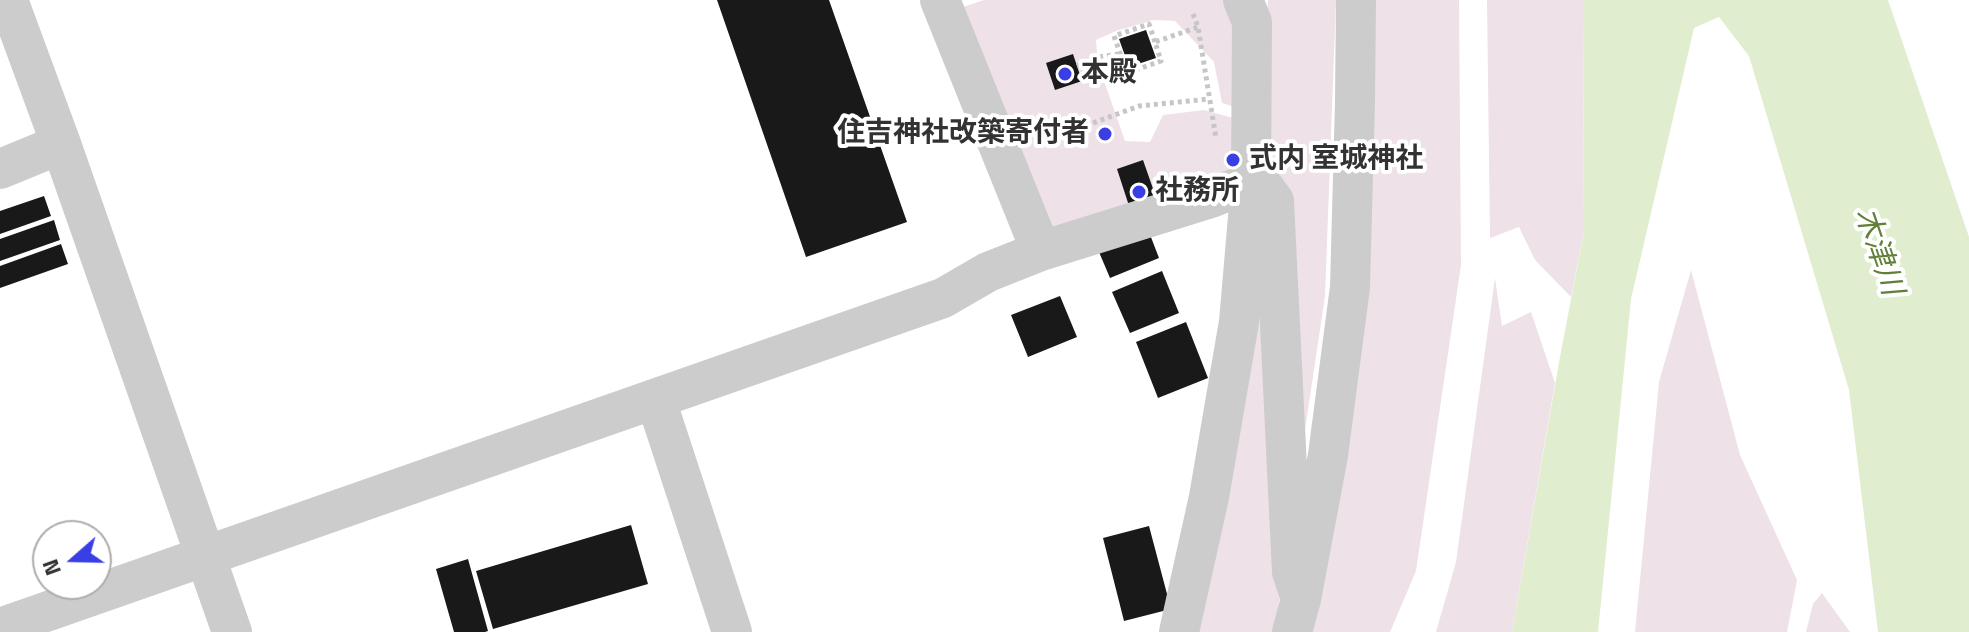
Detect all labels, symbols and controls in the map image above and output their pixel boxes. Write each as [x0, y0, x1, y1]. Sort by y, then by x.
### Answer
place label: 本殿 [1081, 57, 1137, 91]
marker: 本殿 [1056, 65, 1074, 83]
place label: 住吉神社改築寄付者 [837, 117, 1089, 151]
marker: 住吉神社改築寄付者 [1096, 125, 1114, 143]
place label: 式内 室城神社 [1249, 143, 1423, 177]
marker: 式内 室城神社 [1224, 151, 1242, 169]
place label: 社務所 [1155, 175, 1239, 209]
marker: 社務所 [1130, 183, 1148, 201]
water label: 木津川 [1845, 204, 1909, 300]
north arrow [32, 520, 112, 600]
text: N [33, 555, 70, 581]

